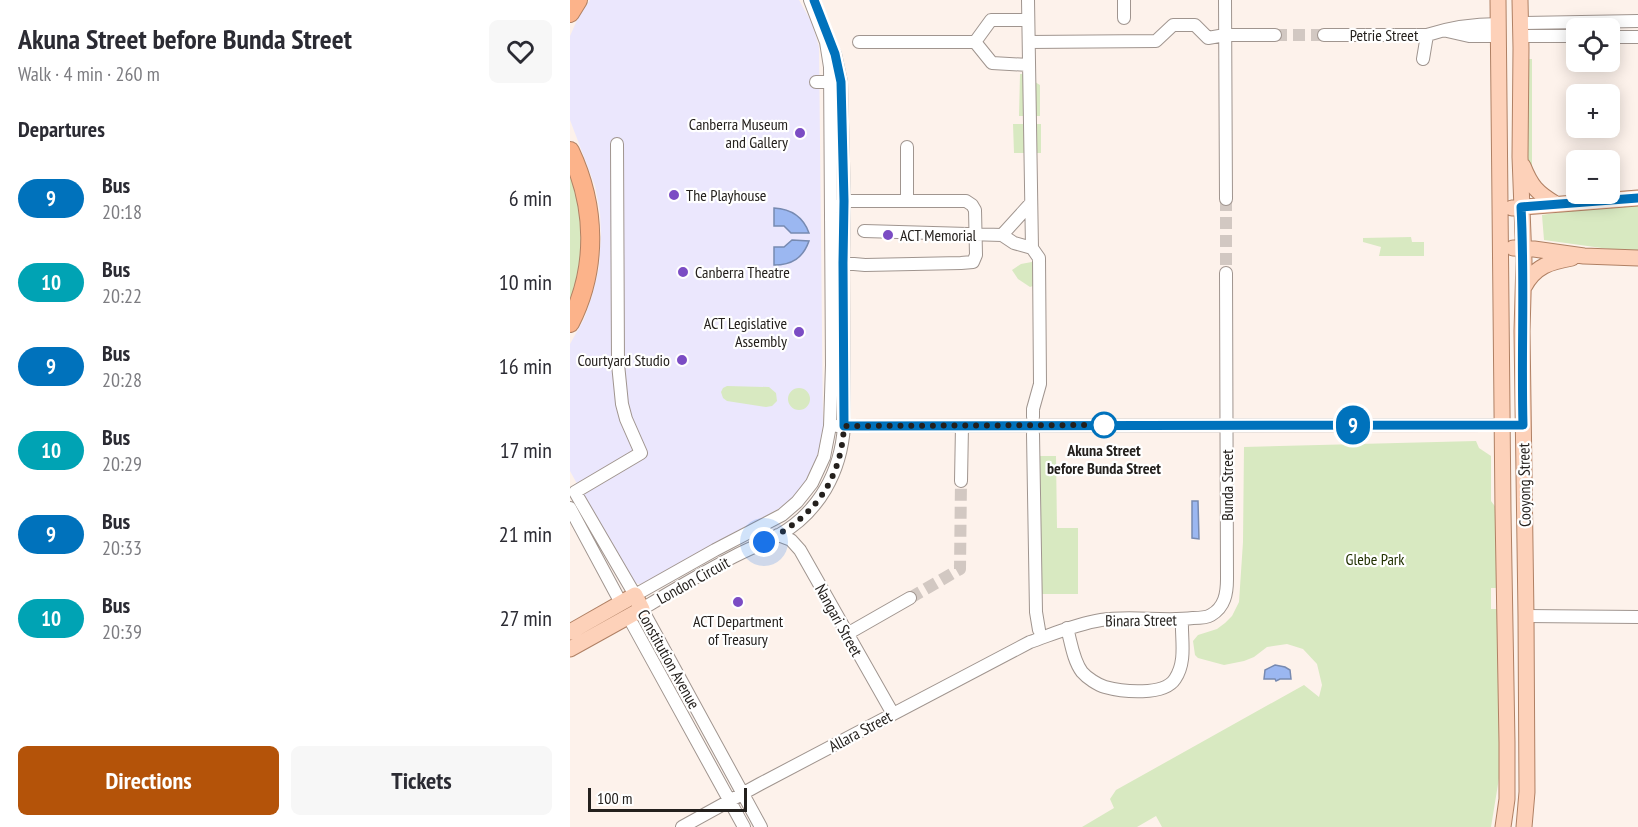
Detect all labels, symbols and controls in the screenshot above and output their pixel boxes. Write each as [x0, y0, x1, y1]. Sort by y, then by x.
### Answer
map controls [1566, 18, 1620, 204]
button: locate [1566, 18, 1620, 72]
text: Akuna Street before Bunda Street [18, 20, 352, 57]
button: heart [489, 20, 552, 83]
street label: Petrie Street [1350, 25, 1419, 45]
text: Walk · 4 min · 260 m [18, 61, 160, 87]
button: + [1566, 84, 1620, 138]
place label: Canberra Museum and Gallery [689, 114, 788, 152]
text: Departures [18, 115, 105, 143]
marker: Canberra Museum and Gallery [793, 126, 807, 140]
button: − [1566, 150, 1620, 204]
text: Bus [102, 171, 130, 199]
text: 6 min [509, 184, 552, 212]
text: 9 [46, 185, 56, 212]
place label: The Playhouse [686, 185, 766, 205]
marker: The Playhouse [667, 188, 681, 202]
text: 20:18 [102, 199, 142, 225]
place label: ACT Memorial [900, 225, 977, 245]
marker: ACT Memorial [881, 228, 895, 242]
text: Bus [102, 255, 130, 283]
place label: Canberra Theatre [695, 262, 790, 282]
marker: Canberra Theatre [676, 265, 690, 279]
text: 10 min [499, 268, 552, 296]
text: 10 [41, 269, 61, 296]
text: 20:22 [102, 283, 142, 309]
place label: ACT Legislative Assembly [704, 313, 787, 351]
marker: ACT Legislative Assembly [792, 325, 806, 339]
text: Bus [102, 339, 130, 367]
place label: Courtyard Studio [578, 350, 670, 370]
text: 16 min [499, 352, 552, 380]
text: 9 [46, 353, 56, 380]
marker: Courtyard Studio [675, 353, 689, 367]
text: 20:28 [102, 367, 142, 393]
line badge: 9 [1334, 406, 1372, 444]
marker: Akuna Street before Bunda Street [1091, 412, 1117, 438]
text: 9 [1348, 412, 1358, 439]
text: Bus [102, 423, 130, 451]
text: 17 min [500, 436, 552, 464]
text: 10 [41, 437, 61, 464]
place label: Akuna Street before Bunda Street [1047, 440, 1161, 478]
street label: Cooyong Street [1513, 442, 1535, 527]
street label: Bunda Street [1217, 449, 1237, 521]
text: 20:29 [102, 451, 142, 477]
text: Bus [102, 507, 130, 535]
text: 21 min [499, 520, 552, 548]
text: 9 [46, 521, 56, 548]
your location [749, 527, 779, 557]
text: 20:33 [102, 535, 142, 561]
park label: Glebe Park [1346, 549, 1405, 569]
street label: London Circuit [653, 552, 733, 608]
street label: Nangari Street [811, 580, 867, 660]
text: Bus [102, 591, 130, 619]
marker: ACT Department of Treasury [731, 595, 745, 609]
text: 27 min [500, 604, 552, 632]
text: 10 [41, 605, 61, 632]
street label: Constitution Avenue [633, 606, 705, 712]
street label: Binara Street [1105, 609, 1178, 631]
place label: ACT Department of Treasury [693, 611, 784, 649]
text: 20:39 [102, 619, 142, 645]
street label: Allara Street [825, 706, 896, 756]
button: Directions [18, 746, 279, 815]
button: Tickets [291, 746, 552, 815]
scale bar [588, 785, 747, 812]
text: 100 m [597, 788, 632, 808]

